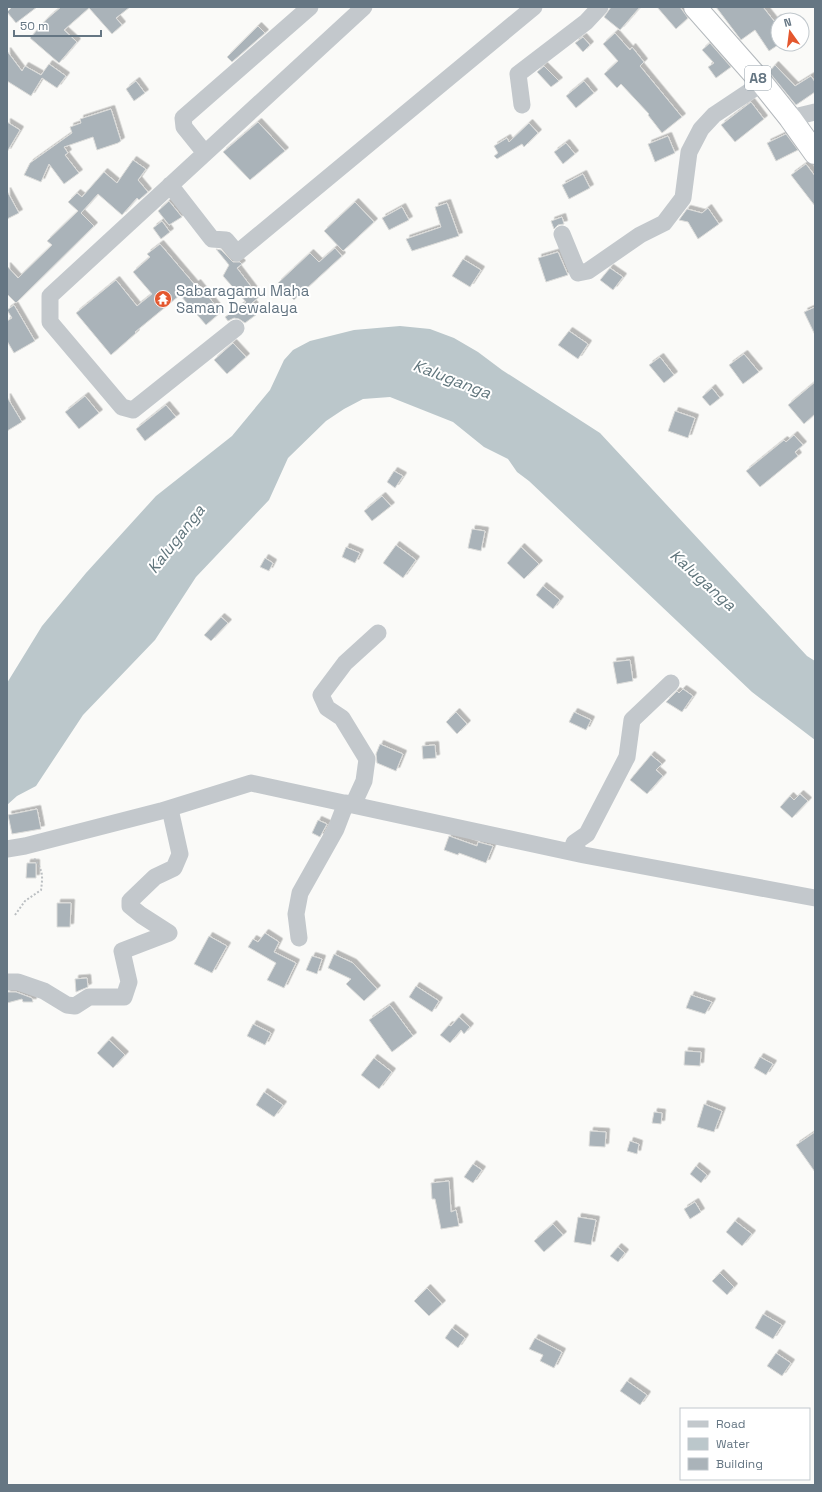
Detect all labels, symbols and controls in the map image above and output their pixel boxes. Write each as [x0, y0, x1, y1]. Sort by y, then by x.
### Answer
scale bar [14, 12, 101, 38]
north arrow [770, 12, 810, 52]
text: N [782, 15, 793, 30]
text: 50 m [20, 18, 48, 34]
road number: A8 [745, 66, 771, 90]
place label: Sabaragamu Maha Saman Dewalaya [176, 281, 310, 317]
temple icon: Sabaragamu Maha Saman Dewalaya [153, 289, 173, 309]
water label: Kaluganga [410, 355, 495, 404]
water label: Kaluganga [143, 500, 210, 578]
water label: Kaluganga [666, 545, 741, 616]
legend [680, 1408, 810, 1480]
text: Road [716, 1416, 745, 1432]
text: Water [716, 1436, 750, 1452]
text: Building [716, 1456, 763, 1472]

